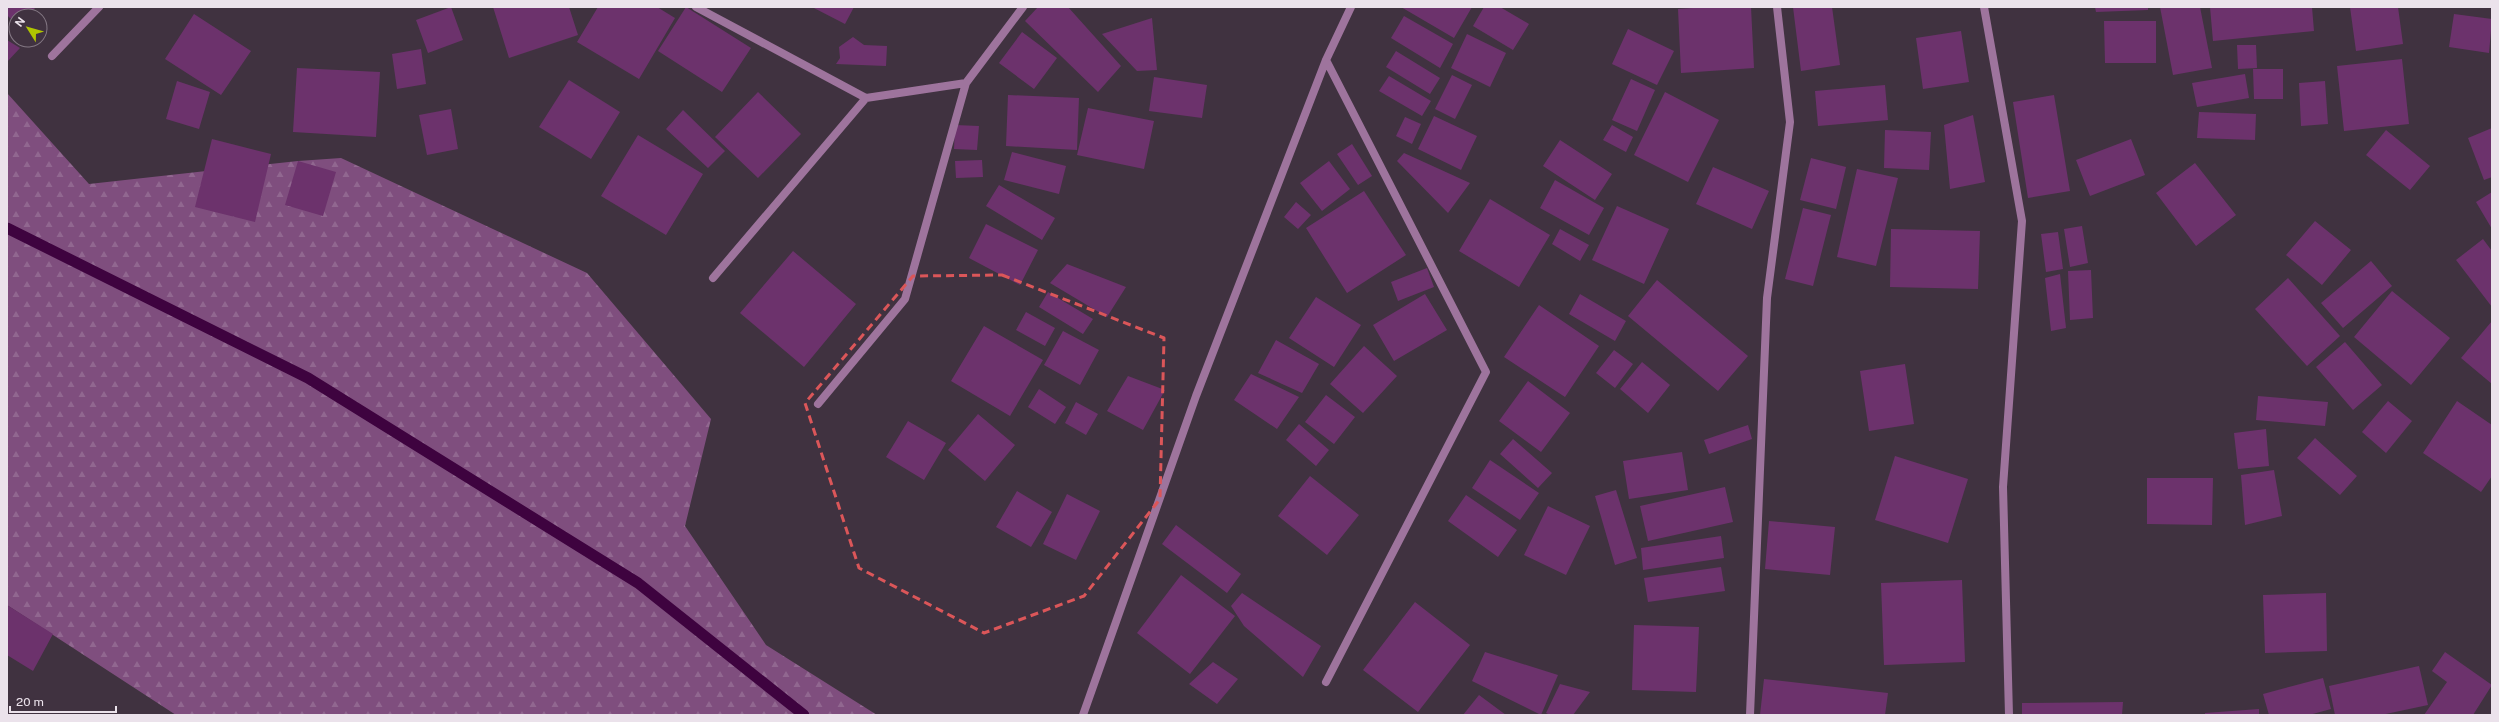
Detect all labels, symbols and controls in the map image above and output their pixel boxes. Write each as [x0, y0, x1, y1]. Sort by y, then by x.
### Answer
north arrow [8, 8, 48, 48]
text: N [13, 15, 27, 29]
scale bar [10, 688, 116, 714]
text: 20 m [16, 695, 44, 709]

